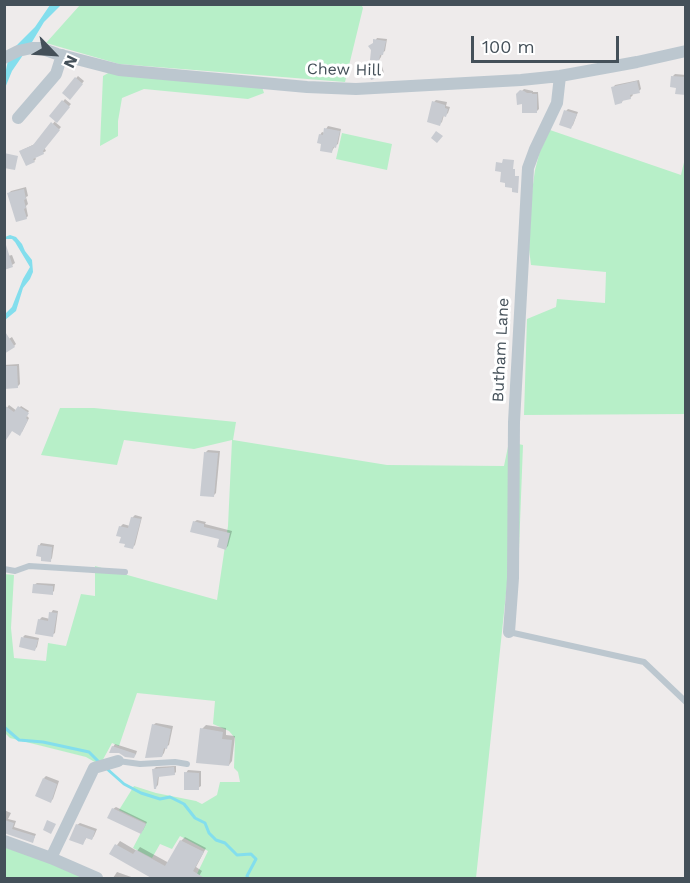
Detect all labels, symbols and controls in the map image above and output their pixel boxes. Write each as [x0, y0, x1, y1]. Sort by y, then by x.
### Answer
north arrow [24, 24, 84, 84]
scale bar [474, 24, 622, 62]
text: 100 m [482, 36, 535, 57]
text: N [60, 52, 82, 71]
street label: Chew Hill [307, 60, 381, 80]
street label: Butham Lane [489, 297, 513, 403]

